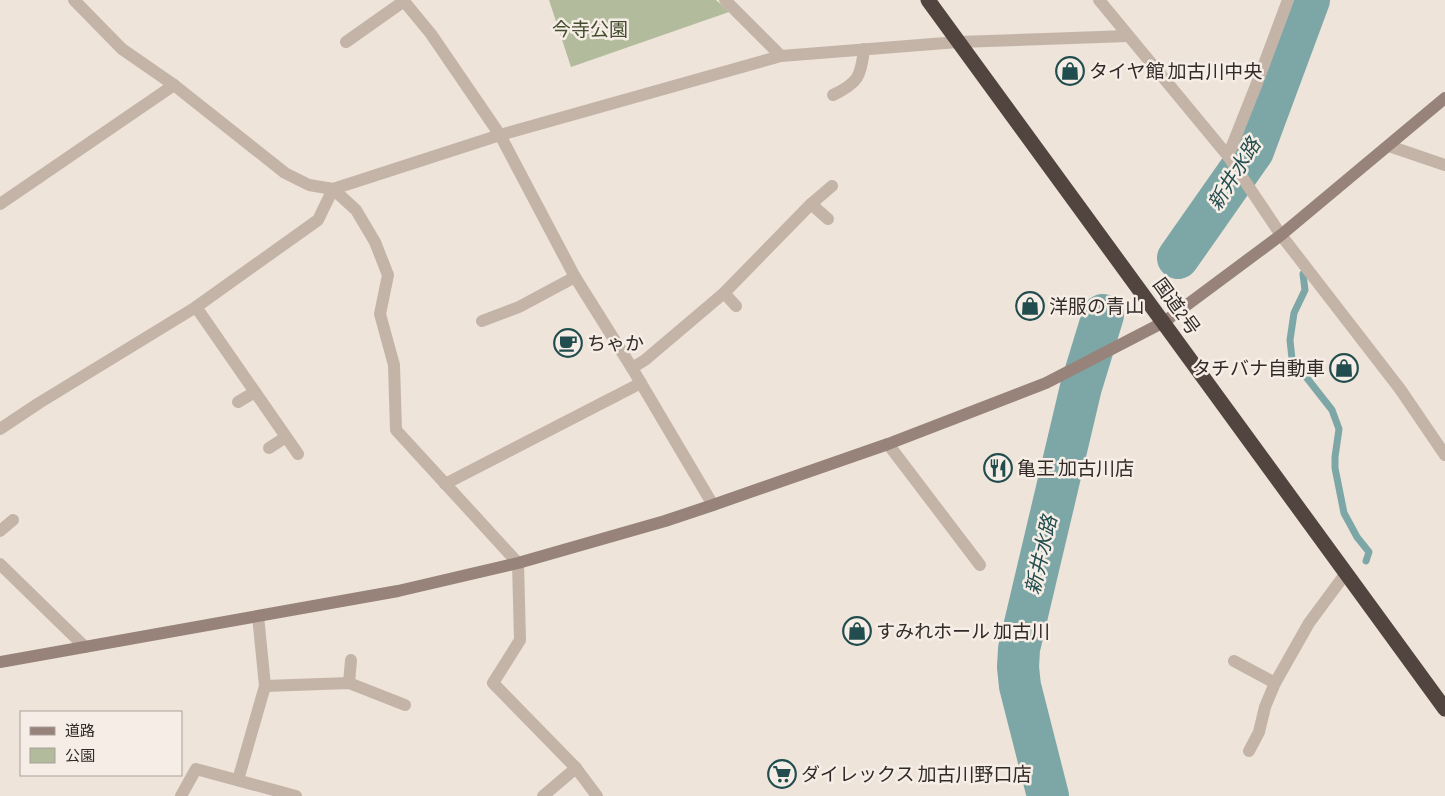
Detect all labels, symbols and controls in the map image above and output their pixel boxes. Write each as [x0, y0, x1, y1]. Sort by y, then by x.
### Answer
park label: 今寺公園 [552, 19, 628, 42]
shop icon: タイヤ館 加古川中央 [1055, 56, 1085, 86]
place label: タイヤ館 加古川中央 [1089, 61, 1262, 84]
water label: 新井水路 [1203, 133, 1267, 215]
street label: 国道2号 [1147, 274, 1204, 340]
shop icon: 洋服の青山 [1015, 291, 1045, 321]
place label: 洋服の青山 [1049, 296, 1144, 319]
cafe icon: ちゃか [553, 328, 583, 358]
place label: ちゃか [587, 333, 644, 356]
shop icon: タチバナ自動車 [1329, 353, 1359, 383]
place label: タチバナ自動車 [1192, 358, 1325, 381]
restaurant icon: 亀王 加古川店 [983, 453, 1013, 483]
place label: 亀王 加古川店 [1017, 458, 1134, 481]
water label: 新井水路 [1021, 512, 1063, 597]
shop icon: すみれホール 加古川 [842, 616, 872, 646]
place label: すみれホール 加古川 [876, 621, 1050, 644]
legend [20, 711, 182, 776]
text: 道路 [65, 722, 95, 741]
text: 公園 [65, 747, 95, 766]
supermarket icon: ダイレックス 加古川野口店 [767, 759, 797, 789]
place label: ダイレックス 加古川野口店 [801, 764, 1031, 787]

